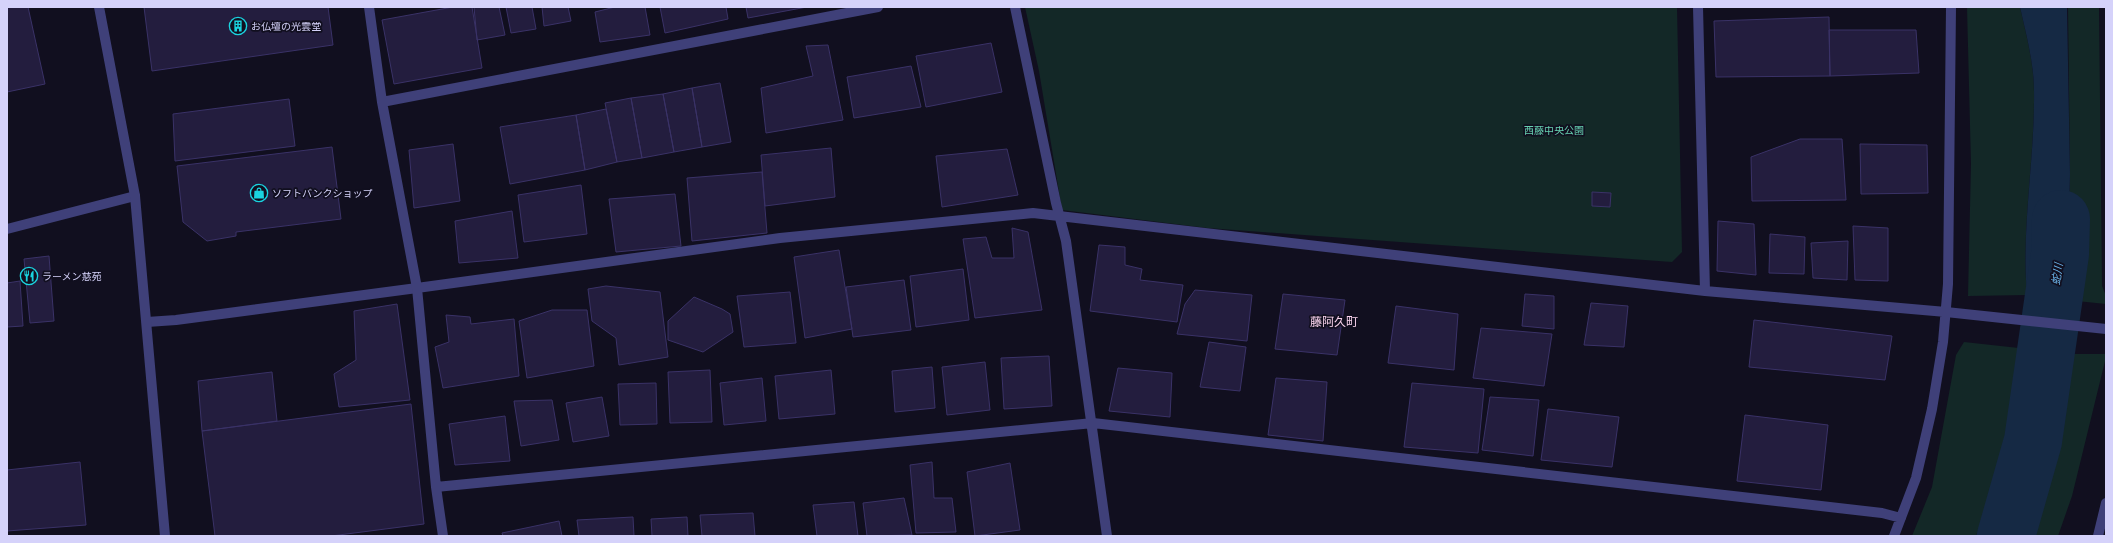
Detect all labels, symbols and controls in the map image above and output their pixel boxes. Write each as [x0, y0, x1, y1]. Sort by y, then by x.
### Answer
building icon: お仏壇の光雲堂 [228, 16, 248, 36]
place label: お仏壇の光雲堂 [251, 20, 321, 32]
park label: 西藤中央公園 [1524, 124, 1584, 136]
shop icon: ソフトバンクショップ [249, 183, 269, 203]
place label: ソフトバンクショップ [272, 187, 373, 199]
water label: 蛇川 [2049, 261, 2066, 286]
restaurant icon: ラーメン慈苑 [19, 266, 39, 286]
place label: ラーメン慈苑 [42, 270, 102, 282]
district label: 藤阿久町 [1310, 314, 1358, 329]

